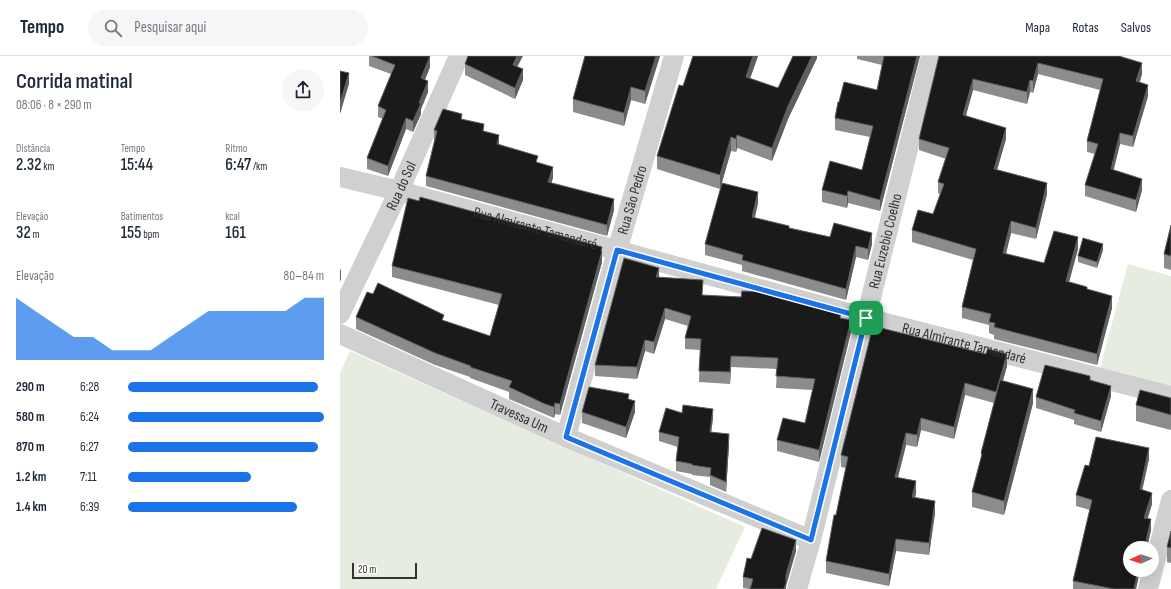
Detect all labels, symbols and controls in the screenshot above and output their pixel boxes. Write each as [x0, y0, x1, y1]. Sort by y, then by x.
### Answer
search box [88, 10, 368, 46]
text: Tempo [20, 16, 64, 39]
icon: search [102, 17, 124, 39]
text: Pesquisar aqui [134, 18, 206, 37]
text: Mapa [1025, 19, 1050, 36]
text: Rotas [1072, 19, 1099, 36]
text: Salvos [1121, 19, 1151, 36]
text: Corrida matinal [16, 68, 133, 95]
button: share [282, 69, 324, 111]
text: 08:06 · 8 × 290 m [16, 97, 92, 113]
text: Distância [16, 142, 50, 155]
text: Tempo [121, 142, 145, 155]
text: Ritmo [225, 142, 247, 155]
text: 2.32 [16, 155, 42, 175]
text: 15:44 [121, 155, 153, 175]
text: 6:47 [225, 155, 251, 175]
street label: Rua do Sol [382, 158, 420, 213]
text: km [42, 160, 55, 173]
text: /km [251, 160, 267, 173]
street label: Rua São Pedro [613, 163, 651, 237]
street label: Rua Euzebio Coelho [864, 191, 906, 291]
street label: Rua Almirante Tamandaré [471, 202, 599, 254]
text: Elevação [16, 210, 48, 223]
text: Batimentos [121, 210, 163, 223]
text: kcal [225, 210, 240, 223]
text: 32 [16, 223, 31, 243]
text: 155 [121, 223, 141, 243]
text: 161 [225, 223, 246, 243]
text: m [31, 228, 40, 241]
text: bpm [141, 228, 159, 241]
text: Elevação [16, 268, 54, 284]
text: 80–84 m [283, 268, 324, 284]
pin [849, 301, 883, 335]
icon: arrive [855, 307, 877, 329]
street label: Rua Almirante Tamandaré [900, 318, 1028, 368]
text: 290 m [16, 379, 45, 395]
text: 6:28 [80, 379, 99, 395]
street label: Travessa Um [487, 394, 552, 437]
text: 580 m [16, 409, 45, 425]
text: 6:24 [80, 409, 99, 425]
text: 870 m [16, 439, 45, 455]
text: 6:27 [80, 439, 99, 455]
text: 1.2 km [16, 469, 46, 485]
text: 7:11 [80, 469, 97, 485]
text: 1.4 km [16, 499, 47, 515]
text: 6:39 [80, 499, 99, 515]
north arrow [1123, 541, 1159, 577]
map controls [1123, 541, 1159, 577]
scale bar [352, 561, 417, 580]
text: 20 m [358, 563, 376, 576]

